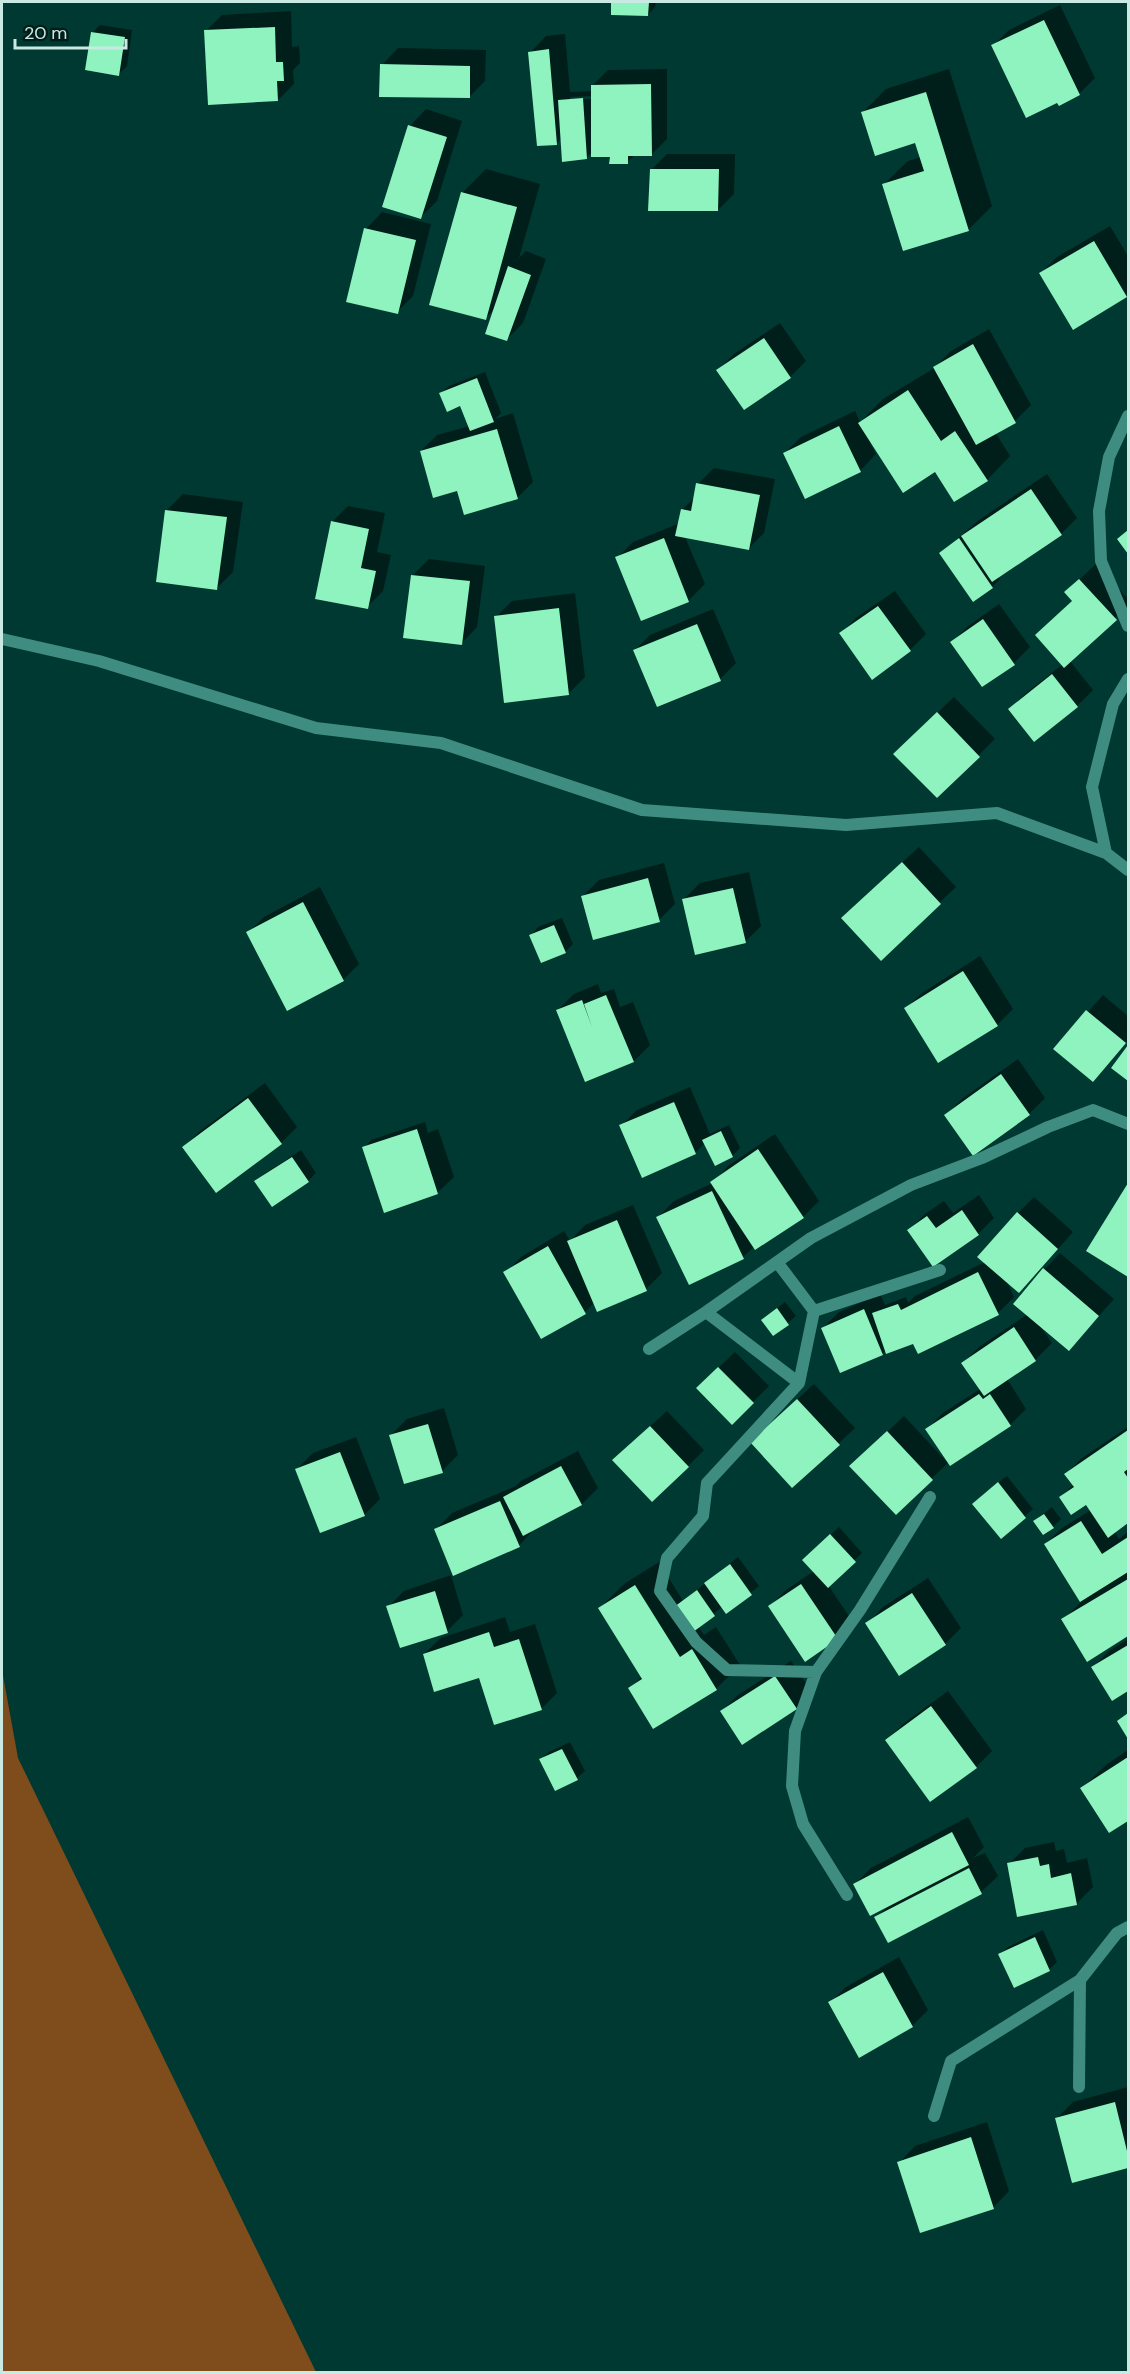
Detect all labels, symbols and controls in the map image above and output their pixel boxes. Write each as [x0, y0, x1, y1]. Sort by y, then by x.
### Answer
scale bar [15, 12, 126, 50]
text: 20 m [24, 21, 67, 45]

